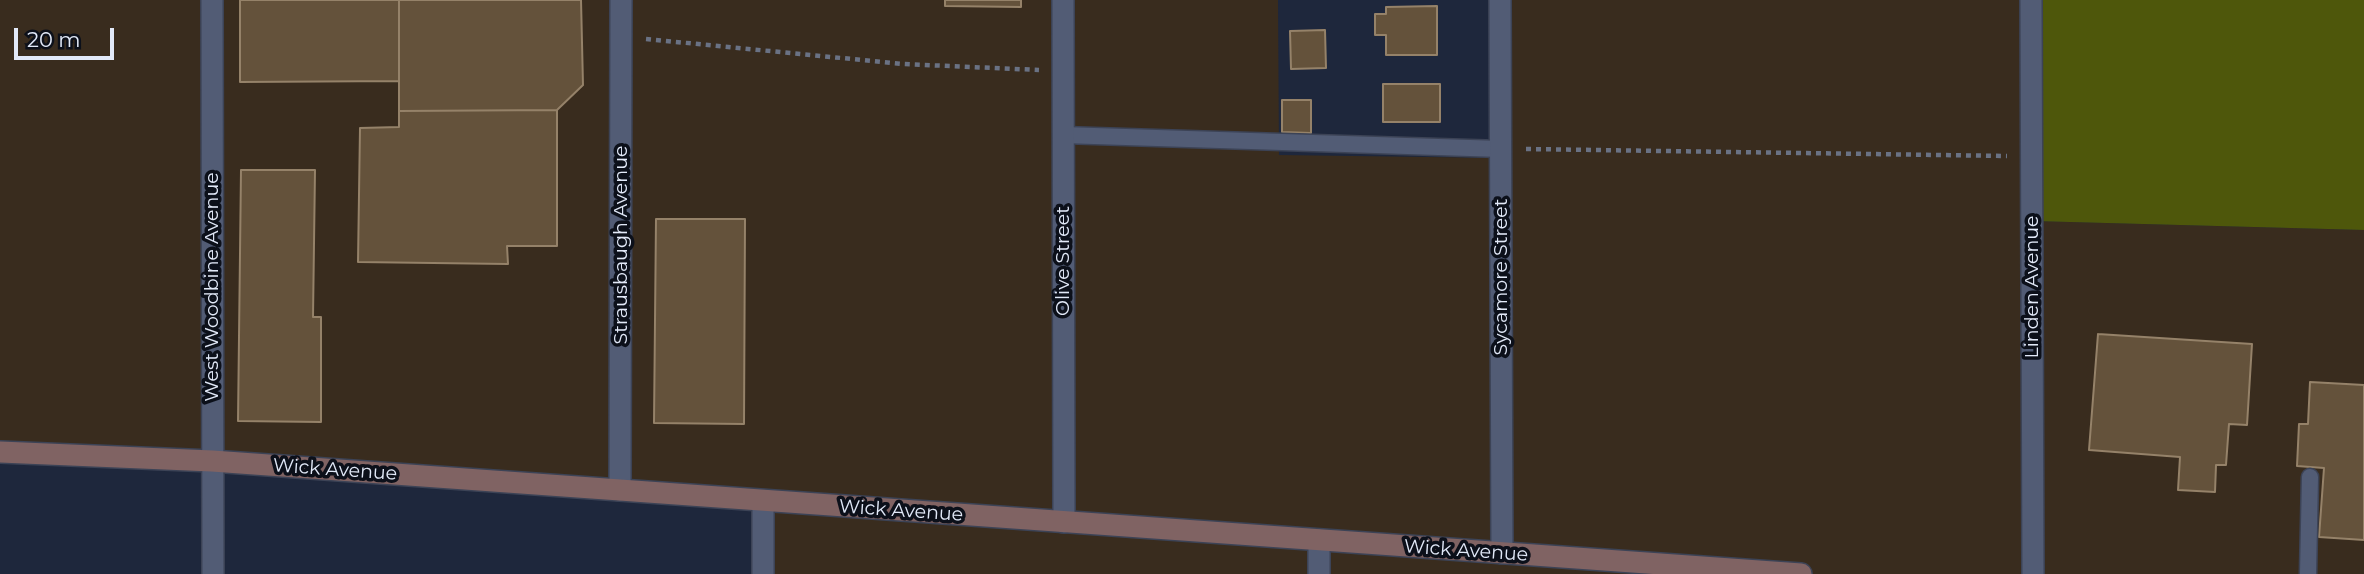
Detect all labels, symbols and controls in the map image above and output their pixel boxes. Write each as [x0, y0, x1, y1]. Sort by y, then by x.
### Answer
scale bar [18, 14, 117, 58]
text: 20 m [27, 27, 81, 52]
street label: Strausbaugh Avenue [610, 146, 632, 344]
street label: West Woodbine Avenue [201, 172, 223, 402]
street label: Sycamore Street [1490, 199, 1512, 355]
street label: Olive Street [1052, 206, 1074, 316]
street label: Linden Avenue [2021, 215, 2043, 359]
street label: Wick Avenue [272, 454, 398, 486]
street label: Wick Avenue [838, 495, 964, 527]
street label: Wick Avenue [1403, 535, 1529, 567]

